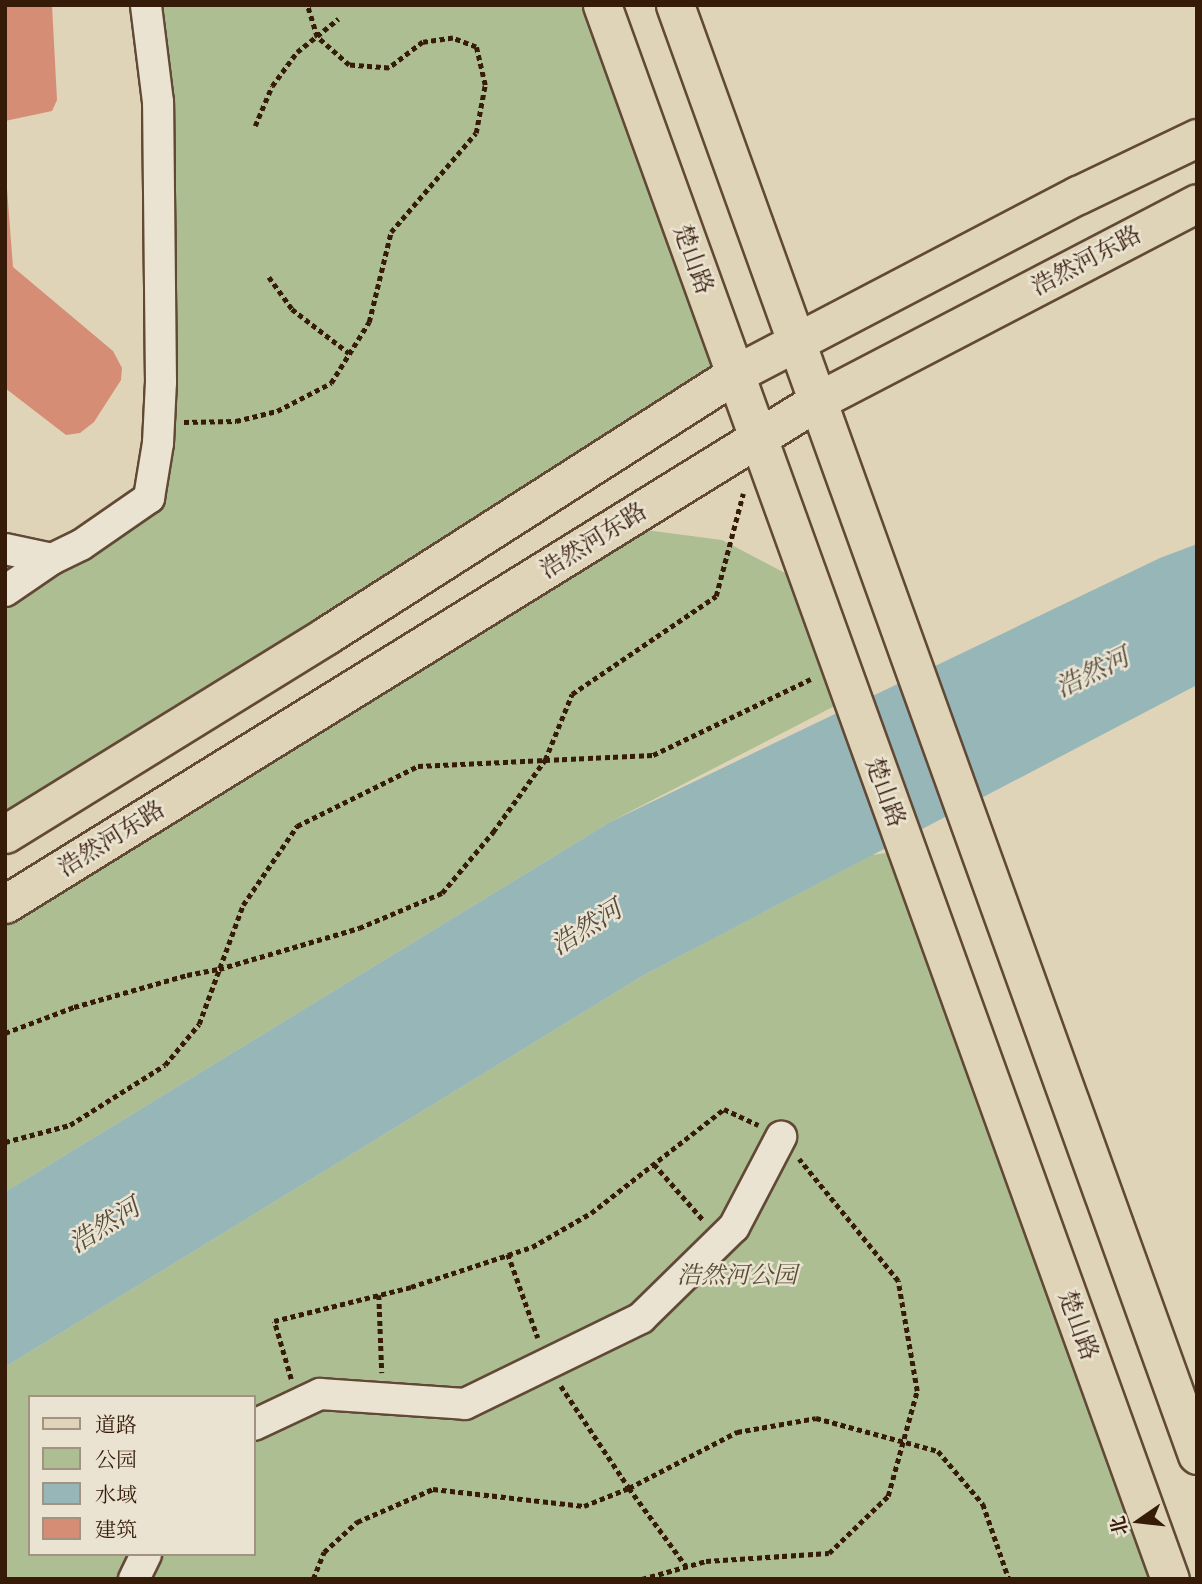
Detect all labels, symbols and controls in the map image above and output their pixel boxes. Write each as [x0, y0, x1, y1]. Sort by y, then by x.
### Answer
street label: 浩然河东路 [1026, 219, 1146, 301]
street label: 楚山路 [668, 220, 720, 298]
street label: 浩然河东路 [534, 496, 652, 584]
water label: 浩然河 [1050, 641, 1134, 703]
street label: 楚山路 [860, 753, 912, 831]
street label: 浩然河东路 [52, 794, 170, 882]
water label: 浩然河 [545, 893, 627, 961]
water label: 浩然河 [63, 1191, 145, 1259]
park label: 浩然河公园 [677, 1261, 797, 1289]
street label: 楚山路 [1053, 1286, 1105, 1364]
legend [28, 1395, 256, 1556]
text: 道路 [95, 1409, 137, 1440]
text: 公园 [95, 1444, 137, 1475]
text: 水域 [95, 1479, 137, 1510]
north arrow [1104, 1486, 1174, 1556]
text: 北 [1103, 1513, 1135, 1539]
text: 建筑 [95, 1514, 137, 1545]

